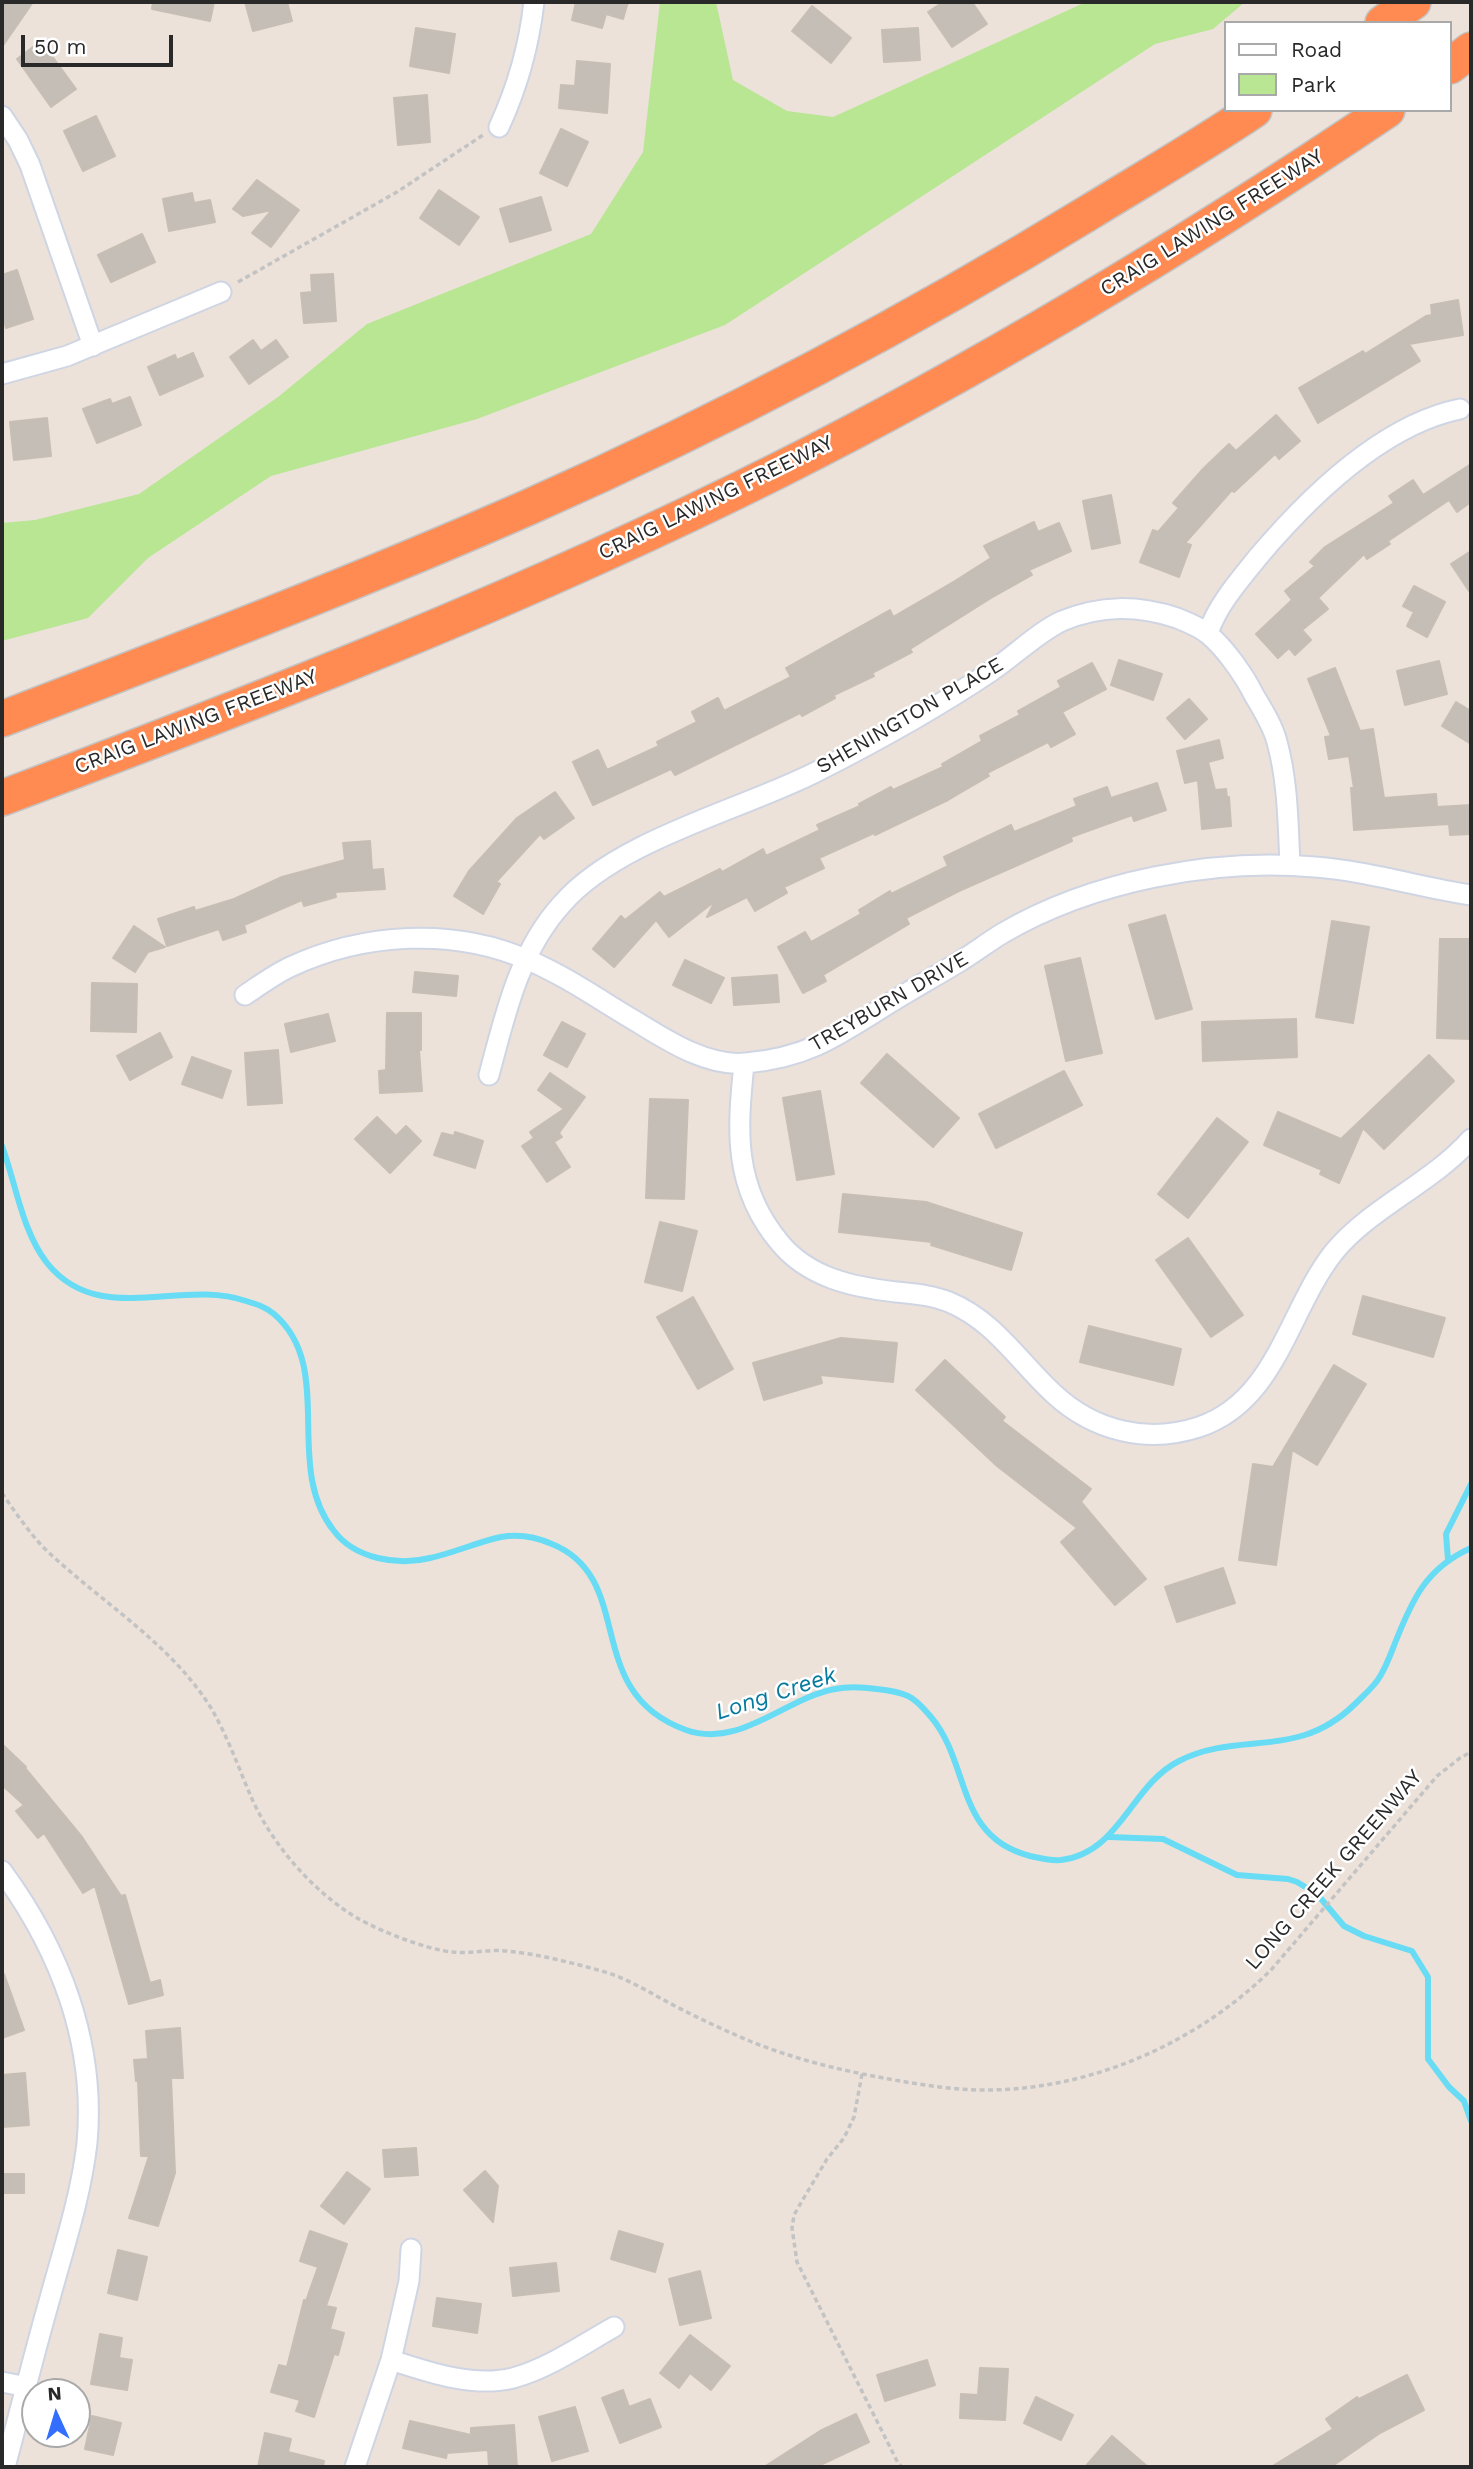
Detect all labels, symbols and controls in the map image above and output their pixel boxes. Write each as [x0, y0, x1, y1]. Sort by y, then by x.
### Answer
scale bar [24, 21, 177, 65]
legend [1224, 21, 1452, 112]
text: 50 m [34, 34, 86, 59]
text: Road [1291, 37, 1342, 62]
text: Park [1291, 72, 1336, 97]
street label: CRAIG LAWING FREEWAY [1096, 144, 1328, 302]
street label: CRAIG LAWING FREEWAY [595, 430, 837, 566]
street label: SHENINGTON PLACE [812, 652, 1008, 780]
street label: CRAIG LAWING FREEWAY [71, 664, 321, 780]
street label: TREYBURN DRIVE [805, 946, 973, 1058]
water label: Long Creek [712, 1662, 840, 1726]
street label: LONG CREEK GREENWAY [1240, 1765, 1428, 1975]
north arrow [21, 2378, 91, 2448]
text: N [47, 2382, 62, 2406]

